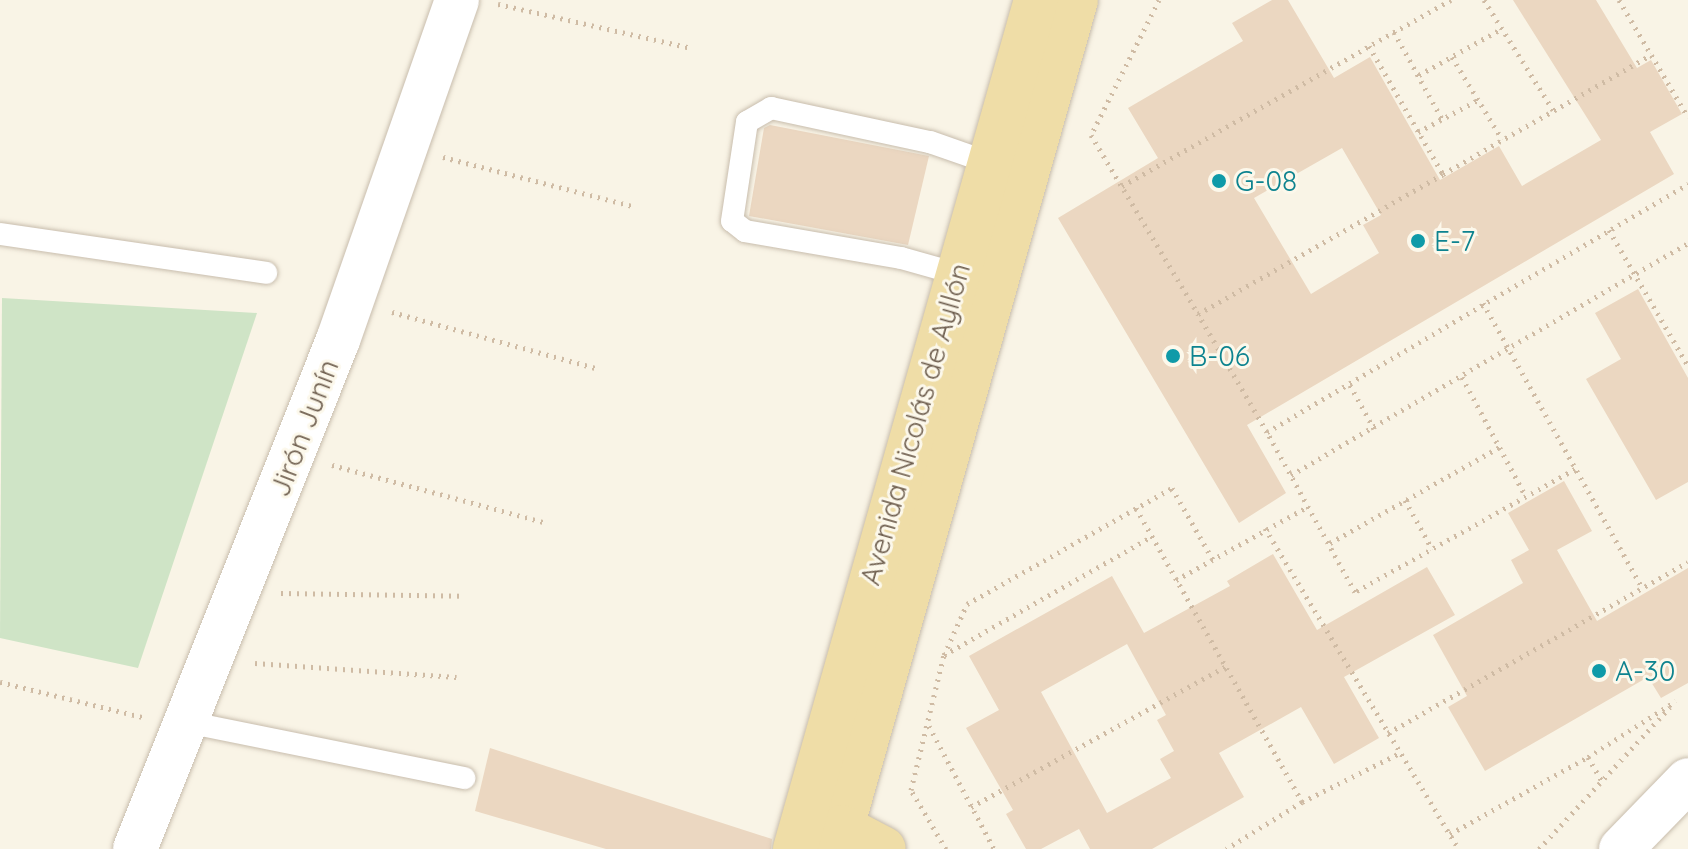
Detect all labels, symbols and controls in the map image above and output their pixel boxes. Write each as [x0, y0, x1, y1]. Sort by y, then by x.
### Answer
place label: G-08 [1235, 164, 1297, 198]
marker: G-08 [1210, 172, 1228, 190]
place label: E-7 [1434, 224, 1475, 258]
marker: E-7 [1409, 232, 1427, 250]
street label: Avenida Nicolás de Ayllón [853, 259, 977, 589]
place label: B-06 [1189, 339, 1250, 373]
marker: B-06 [1164, 347, 1182, 365]
street label: Jirón Junín [263, 355, 345, 501]
place label: A-30 [1615, 654, 1675, 688]
marker: A-30 [1590, 662, 1608, 680]

